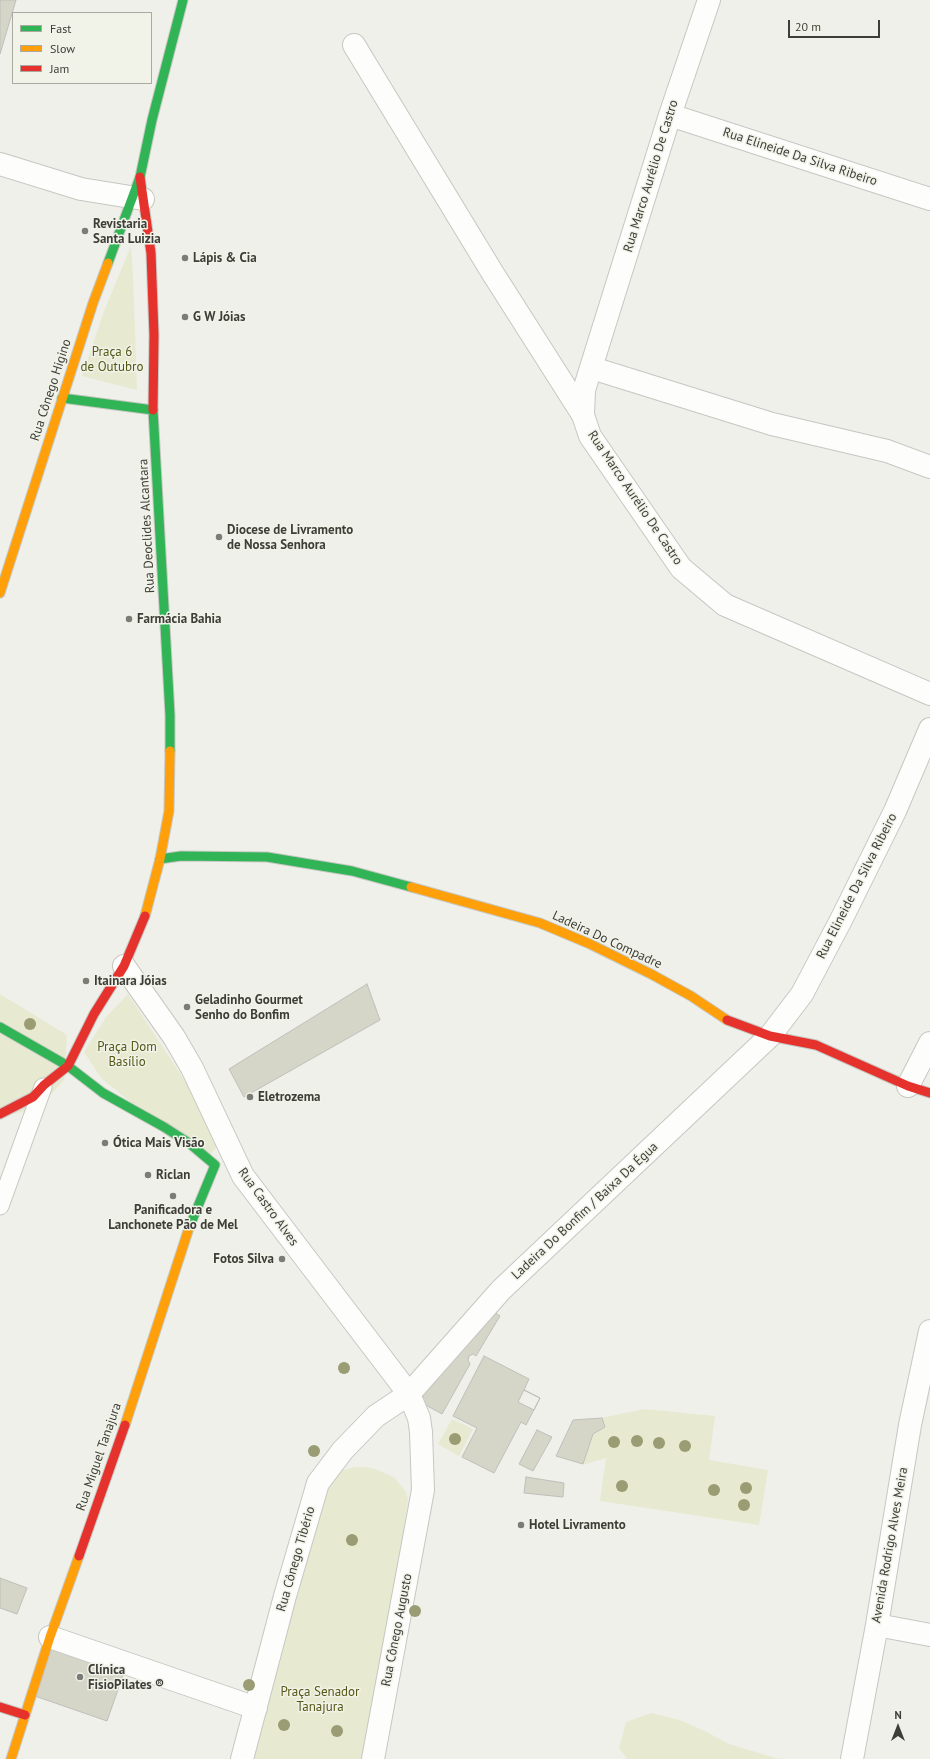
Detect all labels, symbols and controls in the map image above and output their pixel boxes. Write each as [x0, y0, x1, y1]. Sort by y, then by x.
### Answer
legend [12, 12, 152, 84]
scale bar [790, 12, 882, 38]
text: 20 m [795, 19, 821, 34]
text: Fast [50, 21, 71, 36]
text: Slow [50, 41, 75, 56]
text: Jam [50, 61, 69, 76]
street label: Rua Marco Aurélio De Castro [620, 98, 682, 254]
street label: Rua Elineide Da Silva Ribeiro [721, 125, 879, 189]
place label: Revistaria Santa Luizia [93, 216, 161, 247]
marker: Revistaria Santa Luizia [80, 226, 90, 236]
place label: Lápis & Cia [193, 250, 257, 266]
marker: Lápis & Cia [180, 253, 190, 263]
place label: G W Jóias [193, 309, 245, 325]
marker: G W Jóias [180, 312, 190, 322]
street label: Rua Cônego Higino [27, 337, 75, 443]
park label: Praça 6 de Outubro [81, 344, 143, 375]
street label: Rua Marco Aurélio De Castro [584, 428, 686, 568]
street label: Rua Deoclides Alcantara [136, 458, 158, 594]
place label: Diocese de Livramento de Nossa Senhora [227, 522, 353, 553]
marker: Diocese de Livramento de Nossa Senhora [214, 532, 224, 542]
place label: Farmácia Bahia [137, 611, 222, 627]
marker: Farmácia Bahia [124, 614, 134, 624]
street label: Rua Elineide Da Silva Ribeiro [813, 810, 901, 962]
street label: Ladeira Do Compadre [550, 908, 664, 972]
place label: Itainara Jóias [94, 973, 167, 989]
marker: Itainara Jóias [81, 976, 91, 986]
place label: Geladinho Gourmet Senho do Bonfim [195, 992, 303, 1023]
marker: Geladinho Gourmet Senho do Bonfim [182, 1002, 192, 1012]
park label: Praça Dom Basílio [97, 1039, 157, 1070]
place label: Eletrozema [258, 1089, 321, 1105]
marker: Eletrozema [245, 1092, 255, 1102]
place label: Ótica Mais Visão [113, 1135, 204, 1151]
marker: Ótica Mais Visão [100, 1138, 110, 1148]
street label: Ladeira Do Bonfim / Baixa Da Égua [509, 1139, 661, 1283]
street label: Rua Castro Alves [234, 1165, 302, 1249]
place label: Riclan [156, 1167, 190, 1183]
marker: Riclan [143, 1170, 153, 1180]
marker: Panificadora e Lanchonete Pão de Mel [168, 1191, 178, 1201]
place label: Panificadora e Lanchonete Pão de Mel [108, 1202, 238, 1233]
place label: Fotos Silva [213, 1251, 274, 1267]
marker: Fotos Silva [277, 1254, 287, 1264]
street label: Rua Miguel Tanajura [73, 1401, 125, 1513]
street label: Avenida Rodrigo Alves Meira [869, 1466, 911, 1624]
street label: Rua Cônego Tibério [274, 1505, 318, 1613]
place label: Hotel Livramento [529, 1517, 626, 1533]
marker: Hotel Livramento [516, 1520, 526, 1530]
street label: Rua Cônego Augusto [378, 1572, 416, 1688]
place label: Clínica FisioPilates ® [88, 1662, 164, 1693]
marker: Clínica FisioPilates ® [75, 1672, 85, 1682]
park label: Praça Senador Tanajura [281, 1684, 359, 1715]
north arrow [878, 1707, 918, 1747]
text: N [894, 1708, 902, 1722]

